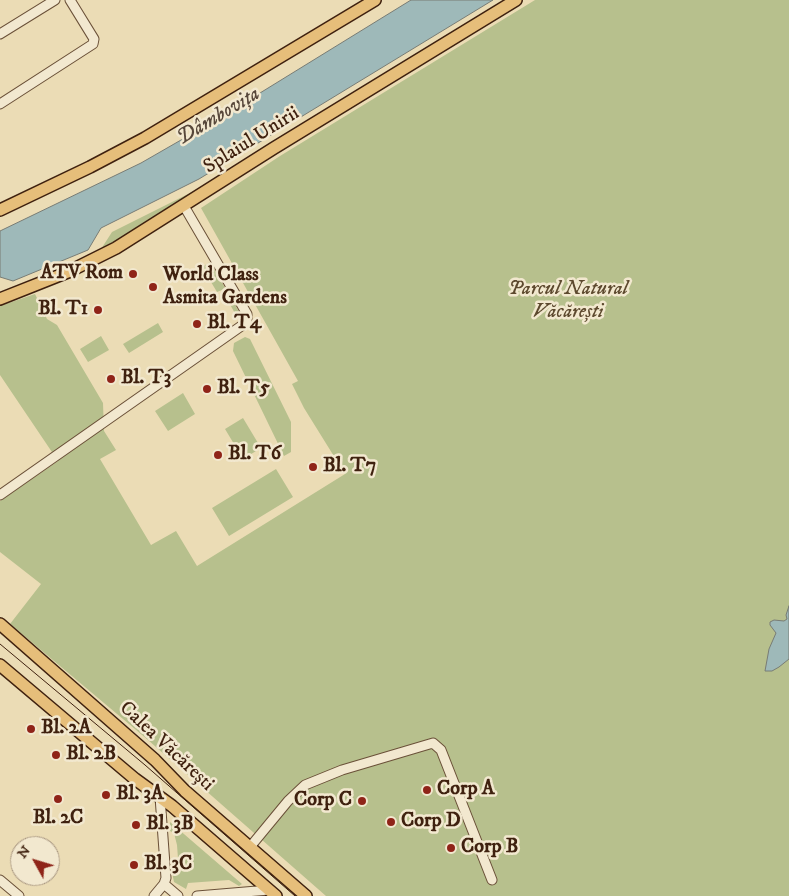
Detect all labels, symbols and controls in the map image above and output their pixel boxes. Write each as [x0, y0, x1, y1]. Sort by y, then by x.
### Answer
water label: Dâmbovița [173, 82, 265, 152]
street label: Splaiul Unirii [200, 102, 304, 180]
place label: ATV Rom [40, 262, 123, 286]
place label: World Class Asmita Gardens [163, 264, 287, 311]
marker: ATV Rom [127, 268, 139, 280]
park label: Parcul Natural Văcărești [508, 278, 628, 325]
marker: World Class Asmita Gardens [147, 281, 159, 293]
place label: Bl. T1 [38, 298, 88, 322]
marker: Bl. T1 [92, 304, 104, 316]
place label: Bl. T4 [207, 312, 261, 336]
marker: Bl. T4 [191, 318, 203, 330]
place label: Bl. T3 [121, 367, 171, 391]
marker: Bl. T3 [105, 373, 117, 385]
place label: Bl. T5 [217, 377, 270, 401]
marker: Bl. T5 [201, 383, 213, 395]
place label: Bl. T6 [228, 443, 281, 467]
marker: Bl. T6 [212, 449, 224, 461]
place label: Bl. T7 [323, 455, 376, 479]
marker: Bl. T7 [307, 461, 319, 473]
street label: Calea Văcărești [114, 697, 218, 797]
place label: Bl. 2A [41, 717, 91, 741]
marker: Bl. 2A [25, 723, 37, 735]
place label: Bl. 2B [66, 743, 116, 767]
marker: Bl. 2B [50, 749, 62, 761]
place label: Corp A [437, 778, 494, 802]
place label: Bl. 3A [116, 783, 164, 807]
marker: Corp A [421, 784, 433, 796]
marker: Bl. 3A [100, 789, 112, 801]
place label: Corp C [294, 789, 352, 813]
marker: Bl. 2C [52, 793, 64, 805]
marker: Corp C [356, 795, 368, 807]
place label: Bl. 2C [33, 807, 83, 831]
place label: Corp D [401, 810, 461, 834]
place label: Bl. 3B [146, 813, 194, 837]
marker: Corp D [385, 816, 397, 828]
marker: Bl. 3B [130, 819, 142, 831]
north arrow [10, 836, 60, 886]
place label: Corp B [461, 836, 518, 860]
text: N [14, 842, 35, 862]
marker: Corp B [445, 842, 457, 854]
place label: Bl. 3C [144, 853, 192, 877]
marker: Bl. 3C [128, 859, 140, 871]

